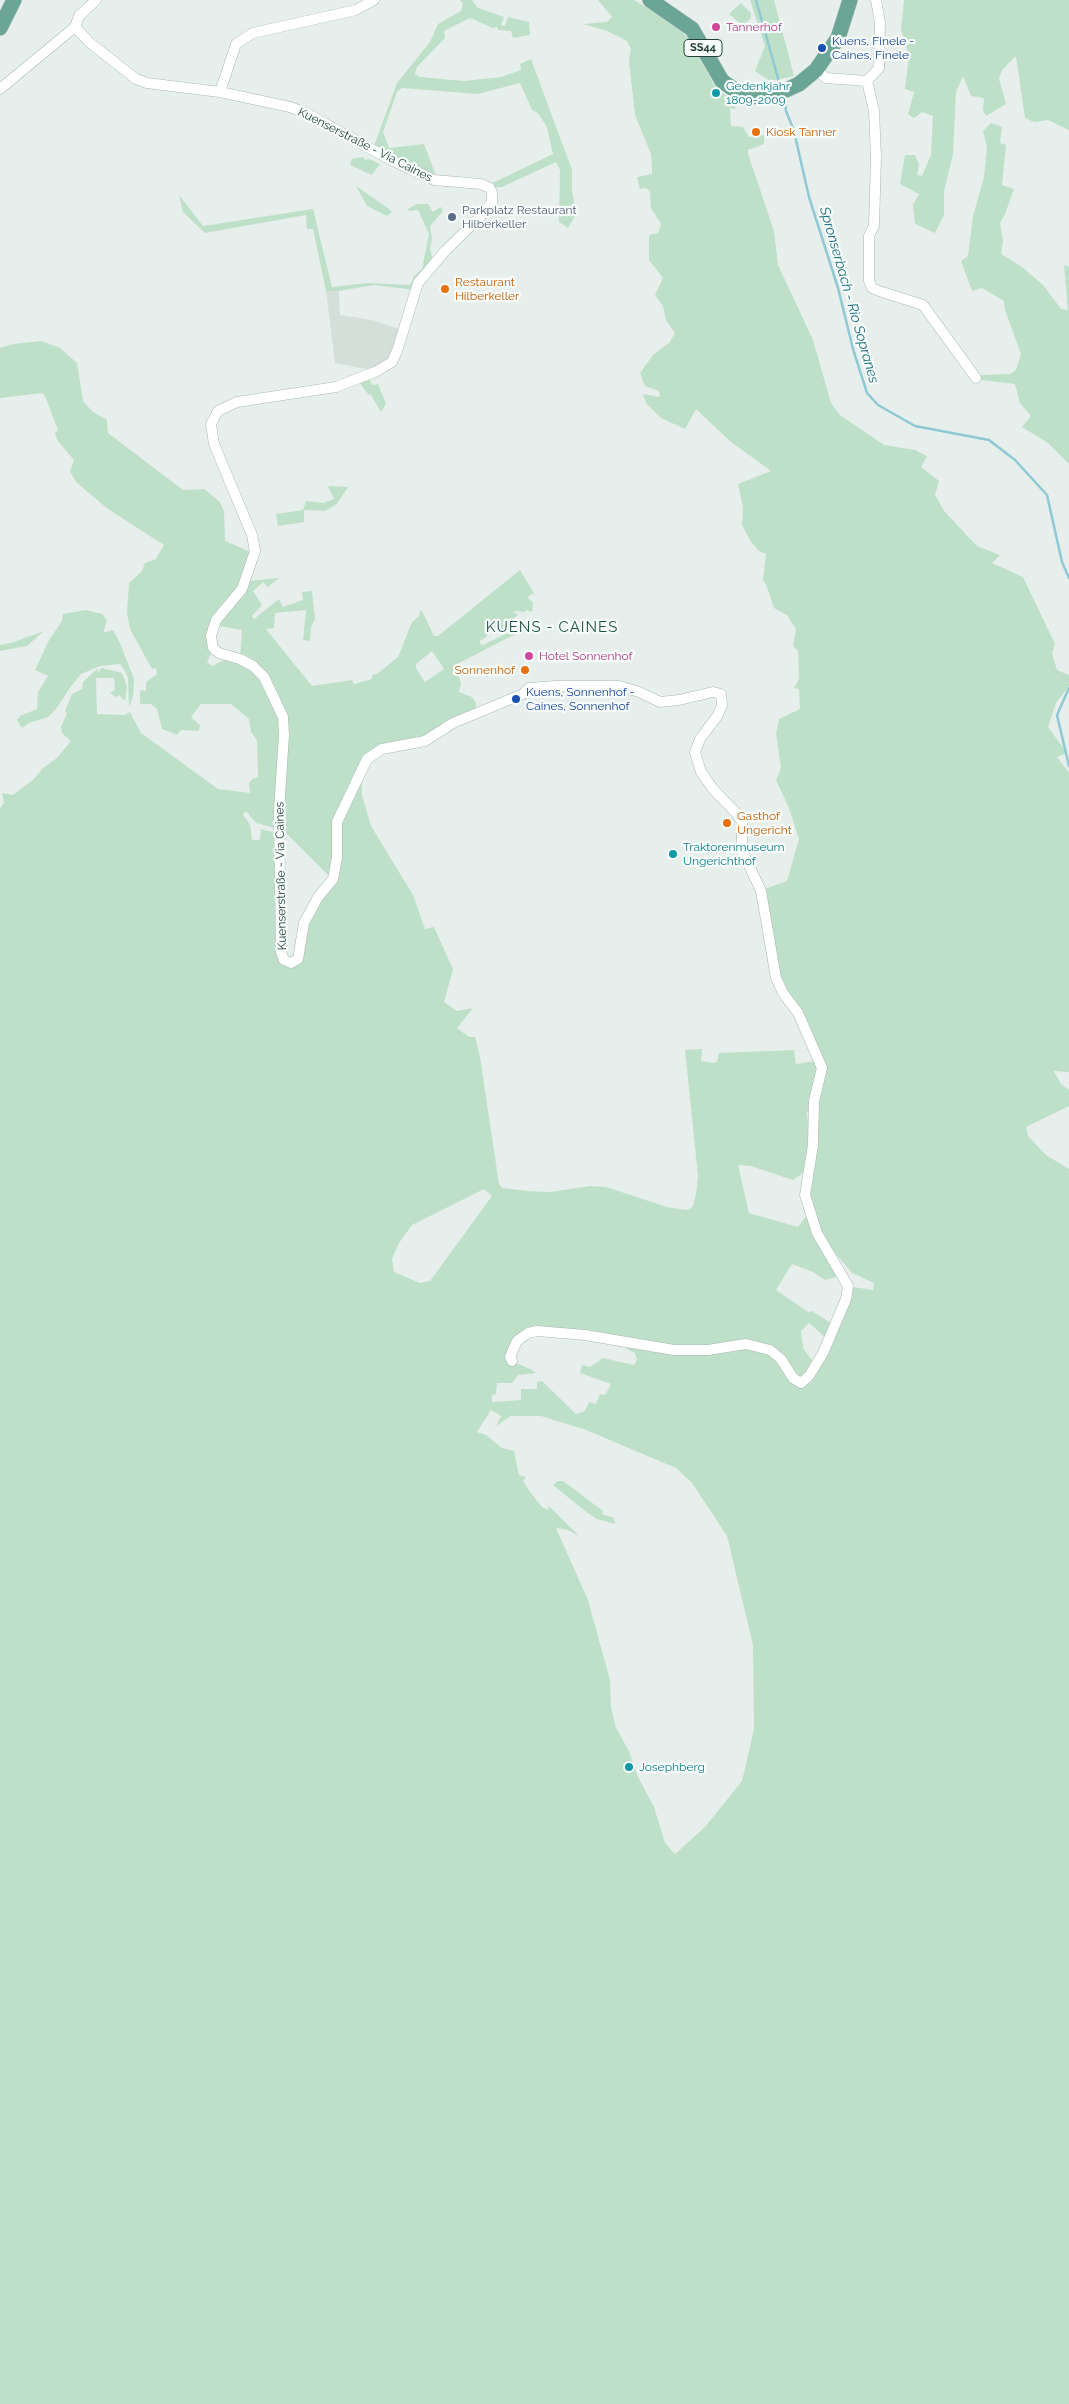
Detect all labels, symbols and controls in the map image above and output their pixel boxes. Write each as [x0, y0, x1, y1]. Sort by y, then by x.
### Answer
place label: Tannerhof [726, 20, 782, 34]
marker: Tannerhof [710, 21, 722, 33]
place label: Kuens, Finele - Caines, Finele [832, 34, 914, 62]
road number: SS44 [684, 40, 722, 56]
marker: Kuens, Finele - Caines, Finele [816, 42, 828, 54]
place label: Gedenkjahr 1809-2009 [726, 79, 790, 107]
marker: Gedenkjahr 1809-2009 [710, 87, 722, 99]
street label: Kuenserstraße - Via Caines [295, 105, 435, 185]
place label: Kiosk Tanner [766, 125, 837, 139]
marker: Kiosk Tanner [750, 126, 762, 138]
place label: Parkplatz Restaurant Hilberkeller [462, 203, 577, 231]
water label: Spronserbach - Rio Sopranes [816, 205, 882, 385]
marker: Parkplatz Restaurant Hilberkeller [446, 211, 458, 223]
place label: Restaurant Hilberkeller [455, 275, 519, 303]
marker: Restaurant Hilberkeller [439, 283, 451, 295]
district label: KUENS - CAINES [484, 618, 620, 636]
place label: Hotel Sonnenhof [539, 649, 633, 663]
marker: Hotel Sonnenhof [523, 650, 535, 662]
place label: Sonnenhof [455, 663, 515, 677]
marker: Sonnenhof [519, 664, 531, 676]
place label: Kuens, Sonnenhof - Caines, Sonnenhof [526, 685, 635, 713]
marker: Kuens, Sonnenhof - Caines, Sonnenhof [510, 693, 522, 705]
street label: Kuenserstraße - Via Caines [273, 802, 289, 950]
place label: Gasthof Ungericht [737, 809, 792, 837]
marker: Gasthof Ungericht [721, 817, 733, 829]
place label: Traktorenmuseum Ungerichthof [683, 840, 785, 868]
marker: Traktorenmuseum Ungerichthof [667, 848, 679, 860]
place label: Josephberg [639, 1760, 705, 1774]
marker: Josephberg [623, 1761, 635, 1773]

